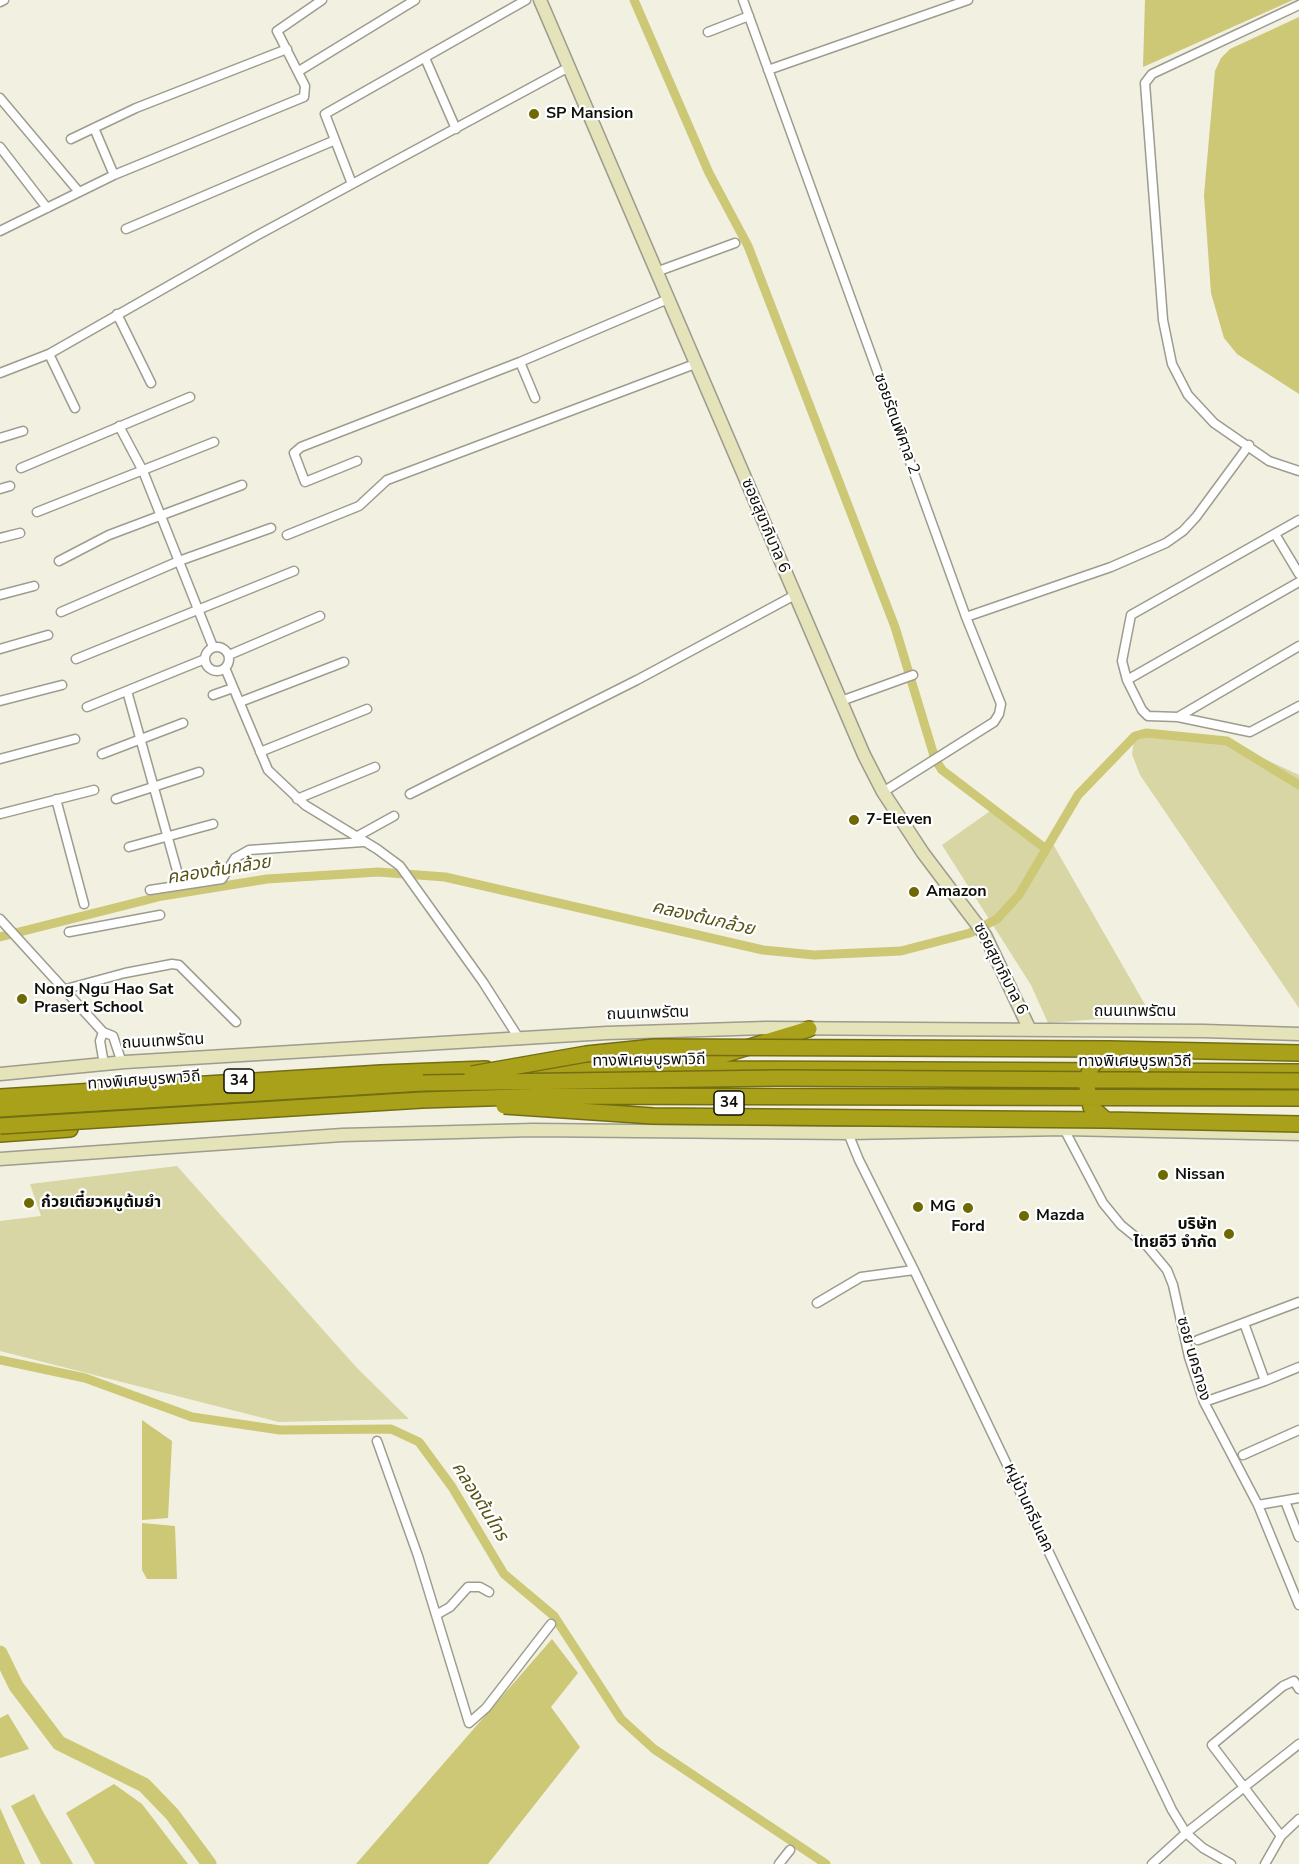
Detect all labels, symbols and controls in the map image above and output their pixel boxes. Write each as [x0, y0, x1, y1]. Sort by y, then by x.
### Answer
place label: SP Mansion [546, 104, 633, 124]
marker: SP Mansion [527, 107, 541, 121]
street label: ซอยรัตนพิศาล 2 [869, 371, 923, 477]
street label: ซอยสุขาภิบาล 6 [737, 476, 793, 576]
place label: 7-Eleven [866, 810, 932, 830]
marker: 7-Eleven [847, 813, 861, 827]
water label: คลองต้นกล้วย [166, 852, 272, 890]
place label: Amazon [926, 882, 987, 902]
marker: Amazon [907, 885, 921, 899]
water label: คลองต้นกล้วย [650, 897, 756, 941]
street label: ซอยสุขาภิบาล 6 [969, 920, 1031, 1018]
place label: Nong Ngu Hao Sat Prasert School [34, 980, 173, 1018]
marker: Nong Ngu Hao Sat Prasert School [15, 992, 29, 1006]
street label: ถนนเทพรัตน [1094, 1002, 1176, 1022]
street label: ถนนเทพรัตน [606, 1003, 690, 1025]
street label: ถนนเทพรัตน [121, 1030, 205, 1054]
street label: ทางพิเศษบูรพาวิถี [592, 1050, 706, 1072]
street label: ทางพิเศษบูรพาวิถี [1078, 1052, 1192, 1072]
street label: ทางพิเศษบูรพาวิถี [87, 1067, 201, 1095]
road number: 34 [224, 1069, 254, 1093]
road number: 34 [714, 1091, 744, 1115]
place label: Nissan [1175, 1165, 1225, 1185]
marker: Nissan [1156, 1168, 1170, 1182]
place label: ก๋วยเตี๋ยวหมูต้มยำ [41, 1193, 161, 1213]
marker: ก๋วยเตี๋ยวหมูต้มยำ [22, 1196, 36, 1210]
place label: MG [930, 1197, 956, 1217]
marker: MG [911, 1200, 925, 1214]
marker: Ford [961, 1201, 975, 1215]
place label: Mazda [1036, 1206, 1084, 1226]
marker: Mazda [1017, 1209, 1031, 1223]
place label: บริษัท ไทยอีวี จำกัด [1133, 1215, 1217, 1253]
place label: Ford [951, 1217, 985, 1237]
marker: บริษัท ไทยอีวี จำกัด [1222, 1227, 1236, 1241]
street label: ซอย นครทอง [1172, 1315, 1214, 1403]
water label: คลองต้นไทร [446, 1459, 512, 1545]
street label: หมู่บ้านกรีนเลค [999, 1460, 1057, 1556]

